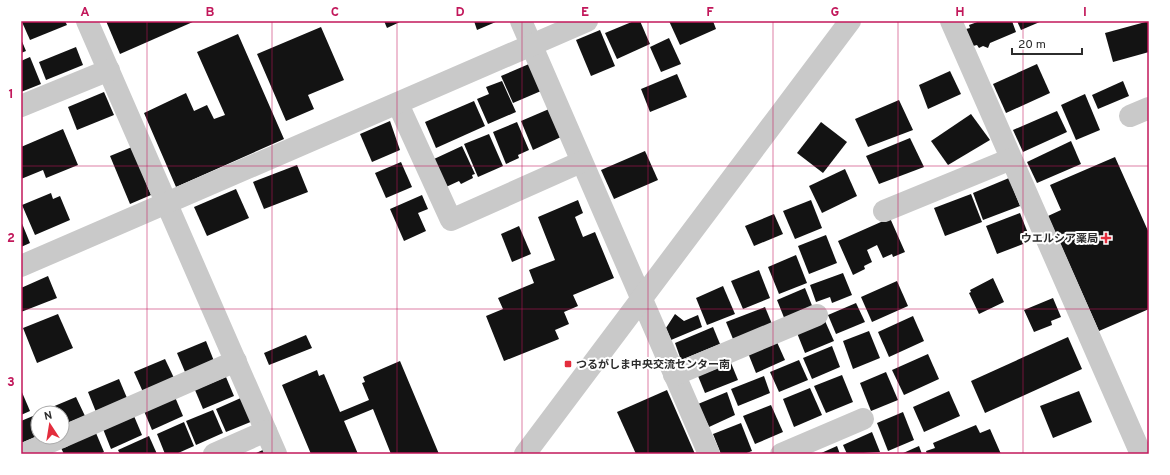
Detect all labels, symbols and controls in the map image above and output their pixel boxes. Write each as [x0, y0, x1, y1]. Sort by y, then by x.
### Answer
text: A [80, 5, 90, 21]
text: B [206, 5, 215, 21]
text: C [331, 5, 339, 21]
text: D [455, 5, 465, 21]
text: E [581, 5, 589, 21]
text: F [706, 5, 714, 21]
text: G [831, 5, 840, 21]
text: H [955, 5, 965, 21]
text: I [1083, 5, 1087, 21]
scale bar [1012, 30, 1082, 56]
text: 20 m [1018, 37, 1046, 53]
text: 1 [8, 87, 14, 103]
text: 2 [7, 231, 15, 247]
place label: ウエルシア薬局 [1021, 232, 1098, 246]
marker: ウエルシア薬局 [1101, 233, 1111, 243]
place label: つるがしま中央交流センター南 [576, 358, 730, 372]
marker: つるがしま中央交流センター南 [563, 359, 573, 369]
text: 3 [7, 375, 15, 391]
north arrow [30, 405, 70, 445]
text: N [43, 409, 53, 424]

